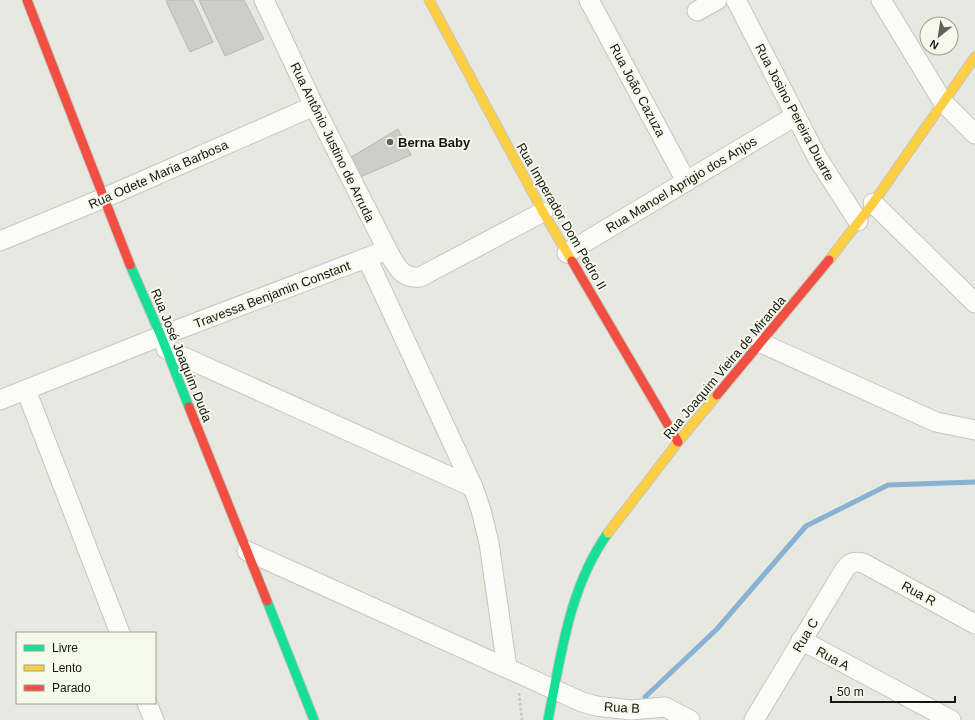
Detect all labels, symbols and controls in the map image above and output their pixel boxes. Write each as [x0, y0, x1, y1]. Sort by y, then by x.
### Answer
north arrow [919, 16, 959, 56]
text: N [928, 37, 940, 52]
street label: Rua João Cazuza [607, 41, 669, 140]
street label: Rua Josino Pereira Duarte [752, 41, 837, 183]
street label: Rua Antônio Justino de Arruda [287, 60, 378, 225]
street label: Rua Manoel Aprigio dos Anjos [603, 133, 760, 236]
place label: Berna Baby [398, 135, 471, 150]
street label: Rua Odete Maria Barbosa [86, 137, 231, 212]
marker: Berna Baby [385, 137, 395, 147]
street label: Rua Imperador Dom Pedro II [513, 140, 610, 292]
street label: Travessa Benjamin Constant [192, 258, 353, 331]
street label: Rua José Joaquim Duda [148, 286, 215, 425]
street label: Rua Joaquim Vieira de Miranda [660, 292, 789, 442]
street label: Rua R [899, 578, 939, 609]
street label: Rua C [790, 616, 821, 655]
legend [16, 632, 156, 704]
text: Livre [52, 641, 78, 655]
street label: Rua A [814, 644, 852, 674]
text: Lento [52, 661, 82, 675]
scale bar [831, 678, 955, 704]
text: Parado [52, 681, 91, 695]
text: 50 m [837, 685, 864, 699]
street label: Rua B [604, 699, 640, 716]

